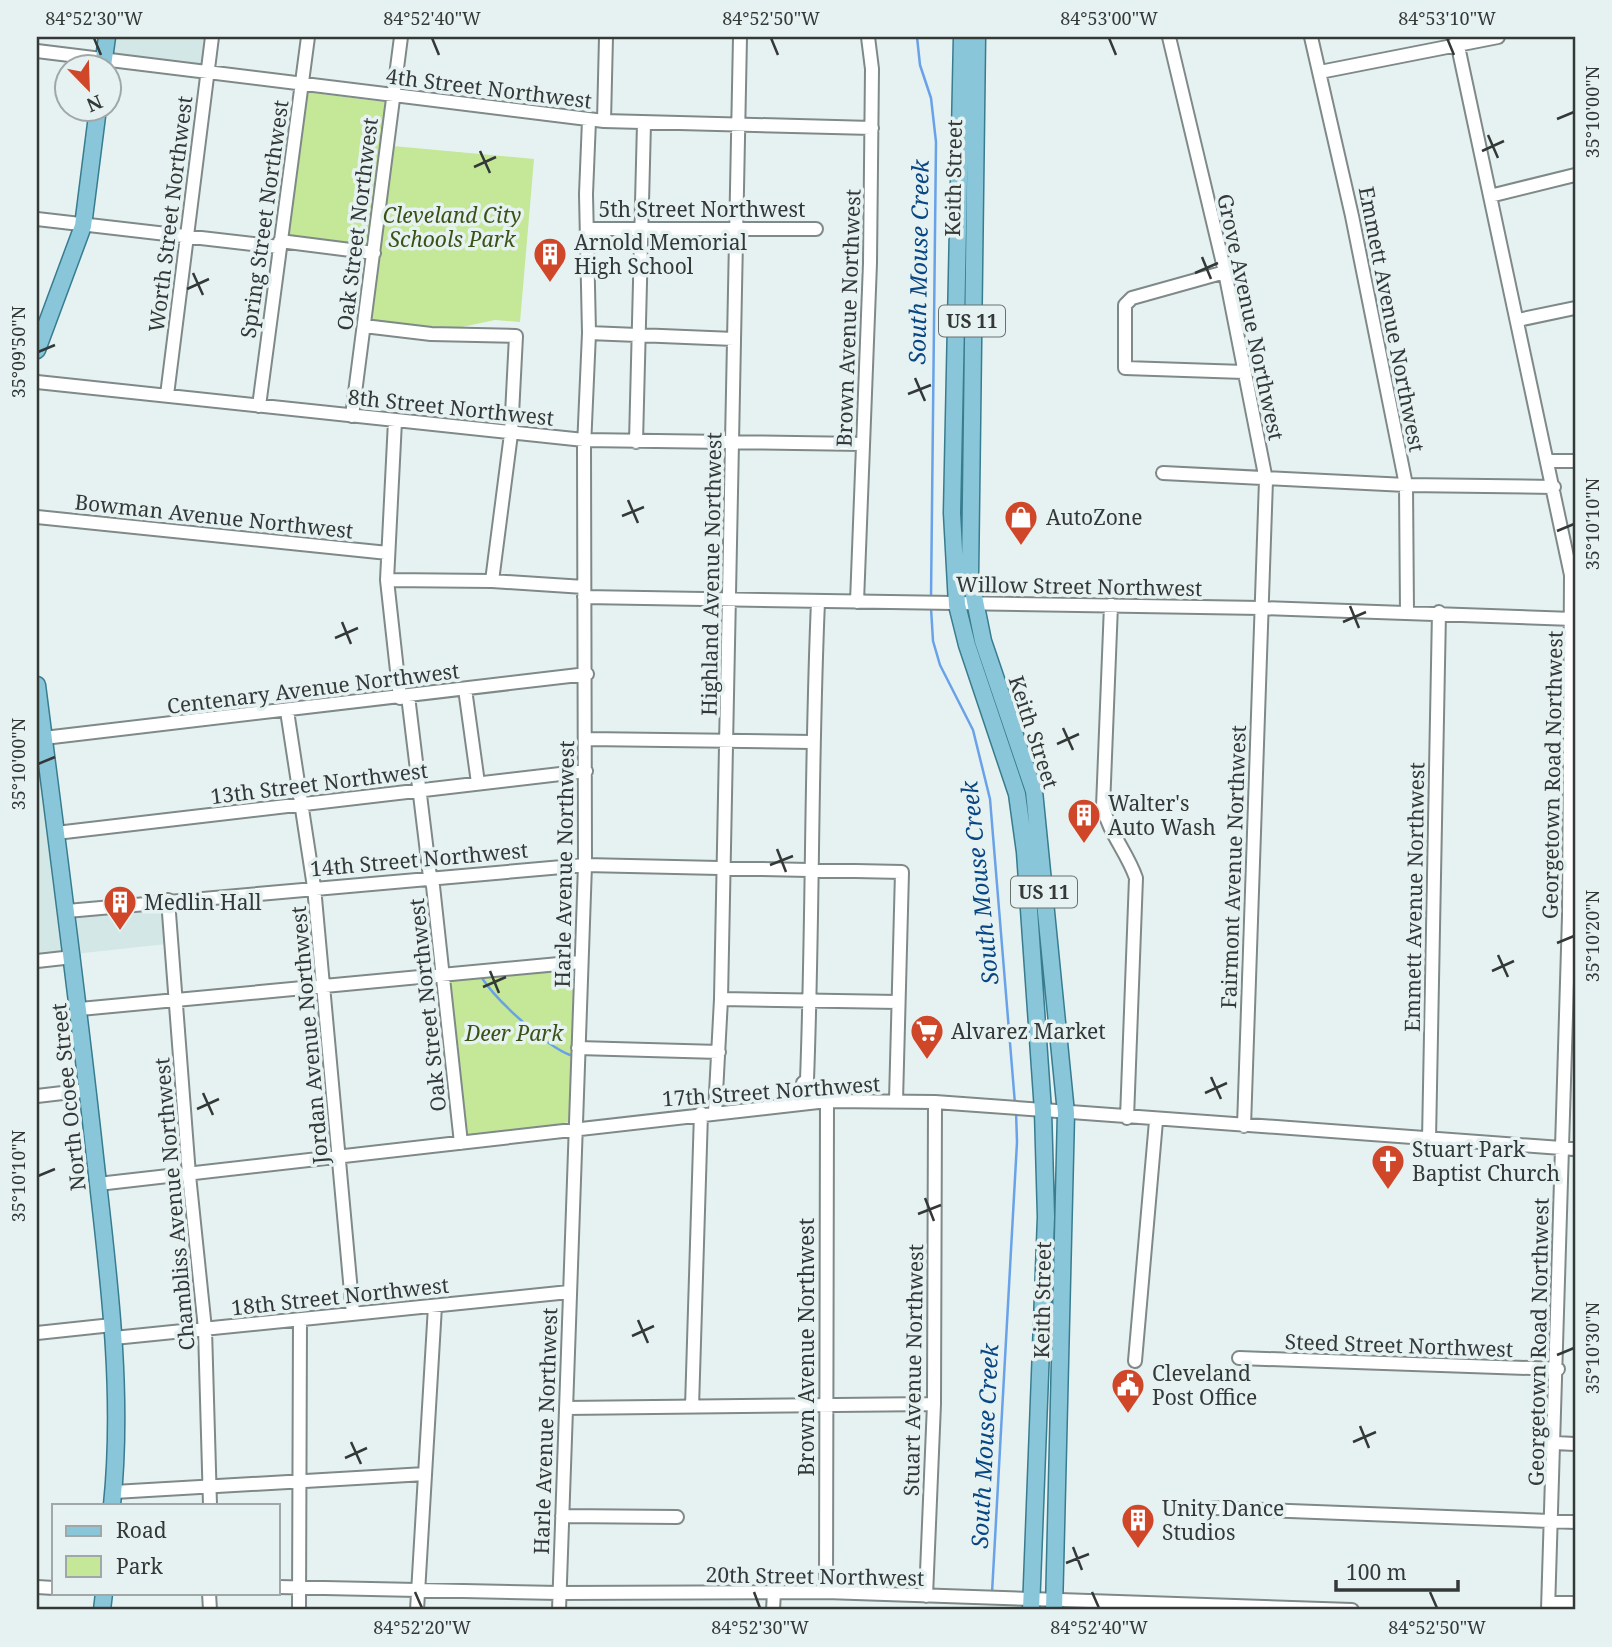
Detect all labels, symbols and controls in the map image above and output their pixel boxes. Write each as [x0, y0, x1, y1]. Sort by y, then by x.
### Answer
text: 84°52'30"W [45, 6, 143, 30]
text: 84°52'40"W [383, 6, 481, 30]
text: 84°52'50"W [722, 6, 820, 30]
text: 84°53'00"W [1060, 6, 1158, 30]
text: 84°53'10"W [1398, 6, 1496, 30]
north arrow [52, 52, 122, 122]
street label: 4th Street Northwest [385, 61, 593, 115]
text: 35°10'00"N [1580, 65, 1604, 158]
text: N [83, 89, 107, 119]
street label: Worth Street Northwest [142, 94, 198, 334]
street label: Spring Street Northwest [233, 98, 295, 340]
street label: Oak Street Northwest [330, 116, 384, 332]
street label: Keith Street [938, 119, 968, 237]
water label: South Mouse Creek [900, 158, 936, 365]
street label: Emmett Avenue Northwest [1353, 184, 1431, 454]
street label: Brown Avenue Northwest [830, 188, 866, 448]
street label: Grove Avenue Northwest [1211, 191, 1291, 443]
street label: 5th Street Northwest [599, 195, 805, 223]
park label: Cleveland City Schools Park [383, 201, 521, 253]
place label: Arnold Memorial High School [574, 228, 748, 280]
building icon: Arnold Memorial High School [531, 235, 569, 284]
text: 35°09'50"N [6, 305, 30, 398]
road number: US 11 [939, 306, 1005, 336]
street label: 8th Street Northwest [347, 382, 555, 432]
street label: Highland Avenue Northwest [695, 432, 727, 716]
text: 35°10'10"N [1580, 477, 1604, 570]
street label: Bowman Avenue Northwest [73, 487, 355, 545]
shop icon: AutoZone [1002, 498, 1040, 547]
place label: AutoZone [1046, 503, 1143, 531]
street label: Willow Street Northwest [956, 570, 1202, 602]
street label: Georgetown Road Northwest [1535, 631, 1569, 919]
street label: Centenary Avenue Northwest [165, 656, 461, 720]
street label: Keith Street [1003, 672, 1065, 792]
text: 35°10'00"N [6, 717, 30, 810]
street label: Fairmont Avenue Northwest [1214, 725, 1252, 1009]
street label: Harle Avenue Northwest [548, 740, 580, 988]
street label: 13th Street Northwest [209, 756, 429, 810]
street label: Emmett Avenue Northwest [1398, 762, 1430, 1032]
water label: South Mouse Creek [952, 779, 1006, 986]
place label: Walter's Auto Wash [1108, 789, 1216, 841]
building icon: Walter's Auto Wash [1065, 796, 1103, 845]
street label: 14th Street Northwest [309, 836, 529, 882]
road number: US 11 [1011, 876, 1077, 908]
building icon: Medlin Hall [101, 883, 139, 932]
place label: Medlin Hall [144, 888, 262, 916]
text: 35°10'20"N [1580, 889, 1604, 982]
street label: Oak Street Northwest [402, 897, 452, 1113]
street label: Jordan Avenue Northwest [284, 905, 334, 1166]
street label: North Ocoee Street [44, 1002, 92, 1192]
supermarket icon: Alvarez Market [908, 1012, 946, 1061]
place label: Alvarez Market [951, 1017, 1106, 1045]
park label: Deer Park [464, 1019, 564, 1047]
street label: Chambliss Avenue Northwest [147, 1056, 201, 1352]
street label: 17th Street Northwest [661, 1069, 881, 1113]
text: 35°10'10"N [6, 1129, 30, 1222]
place label: Stuart Park Baptist Church [1412, 1135, 1560, 1187]
church icon: Stuart Park Baptist Church [1369, 1142, 1407, 1191]
street label: Georgetown Road Northwest [1521, 1198, 1555, 1486]
street label: Brown Avenue Northwest [792, 1218, 820, 1476]
street label: Keith Street [1027, 1241, 1057, 1359]
street label: Stuart Avenue Northwest [897, 1244, 929, 1496]
street label: 18th Street Northwest [230, 1271, 450, 1321]
text: 35°10'30"N [1580, 1301, 1604, 1394]
street label: Harle Avenue Northwest [527, 1307, 563, 1555]
street label: Steed Street Northwest [1284, 1327, 1514, 1363]
water label: South Mouse Creek [963, 1342, 1005, 1549]
place label: Cleveland Post Office [1152, 1359, 1257, 1411]
public building icon: Cleveland Post Office [1109, 1366, 1147, 1415]
place label: Unity Dance Studios [1162, 1494, 1284, 1546]
building icon: Unity Dance Studios [1119, 1501, 1157, 1550]
legend [52, 1504, 280, 1594]
text: Road [116, 1516, 167, 1544]
scale bar [1336, 1549, 1458, 1593]
text: Park [116, 1552, 163, 1580]
text: 100 m [1346, 1558, 1407, 1586]
street label: 20th Street Northwest [705, 1560, 925, 1592]
text: 84°52'20"W [373, 1615, 471, 1639]
text: 84°52'30"W [711, 1615, 809, 1639]
text: 84°52'40"W [1050, 1615, 1148, 1639]
text: 84°52'50"W [1388, 1615, 1486, 1639]

